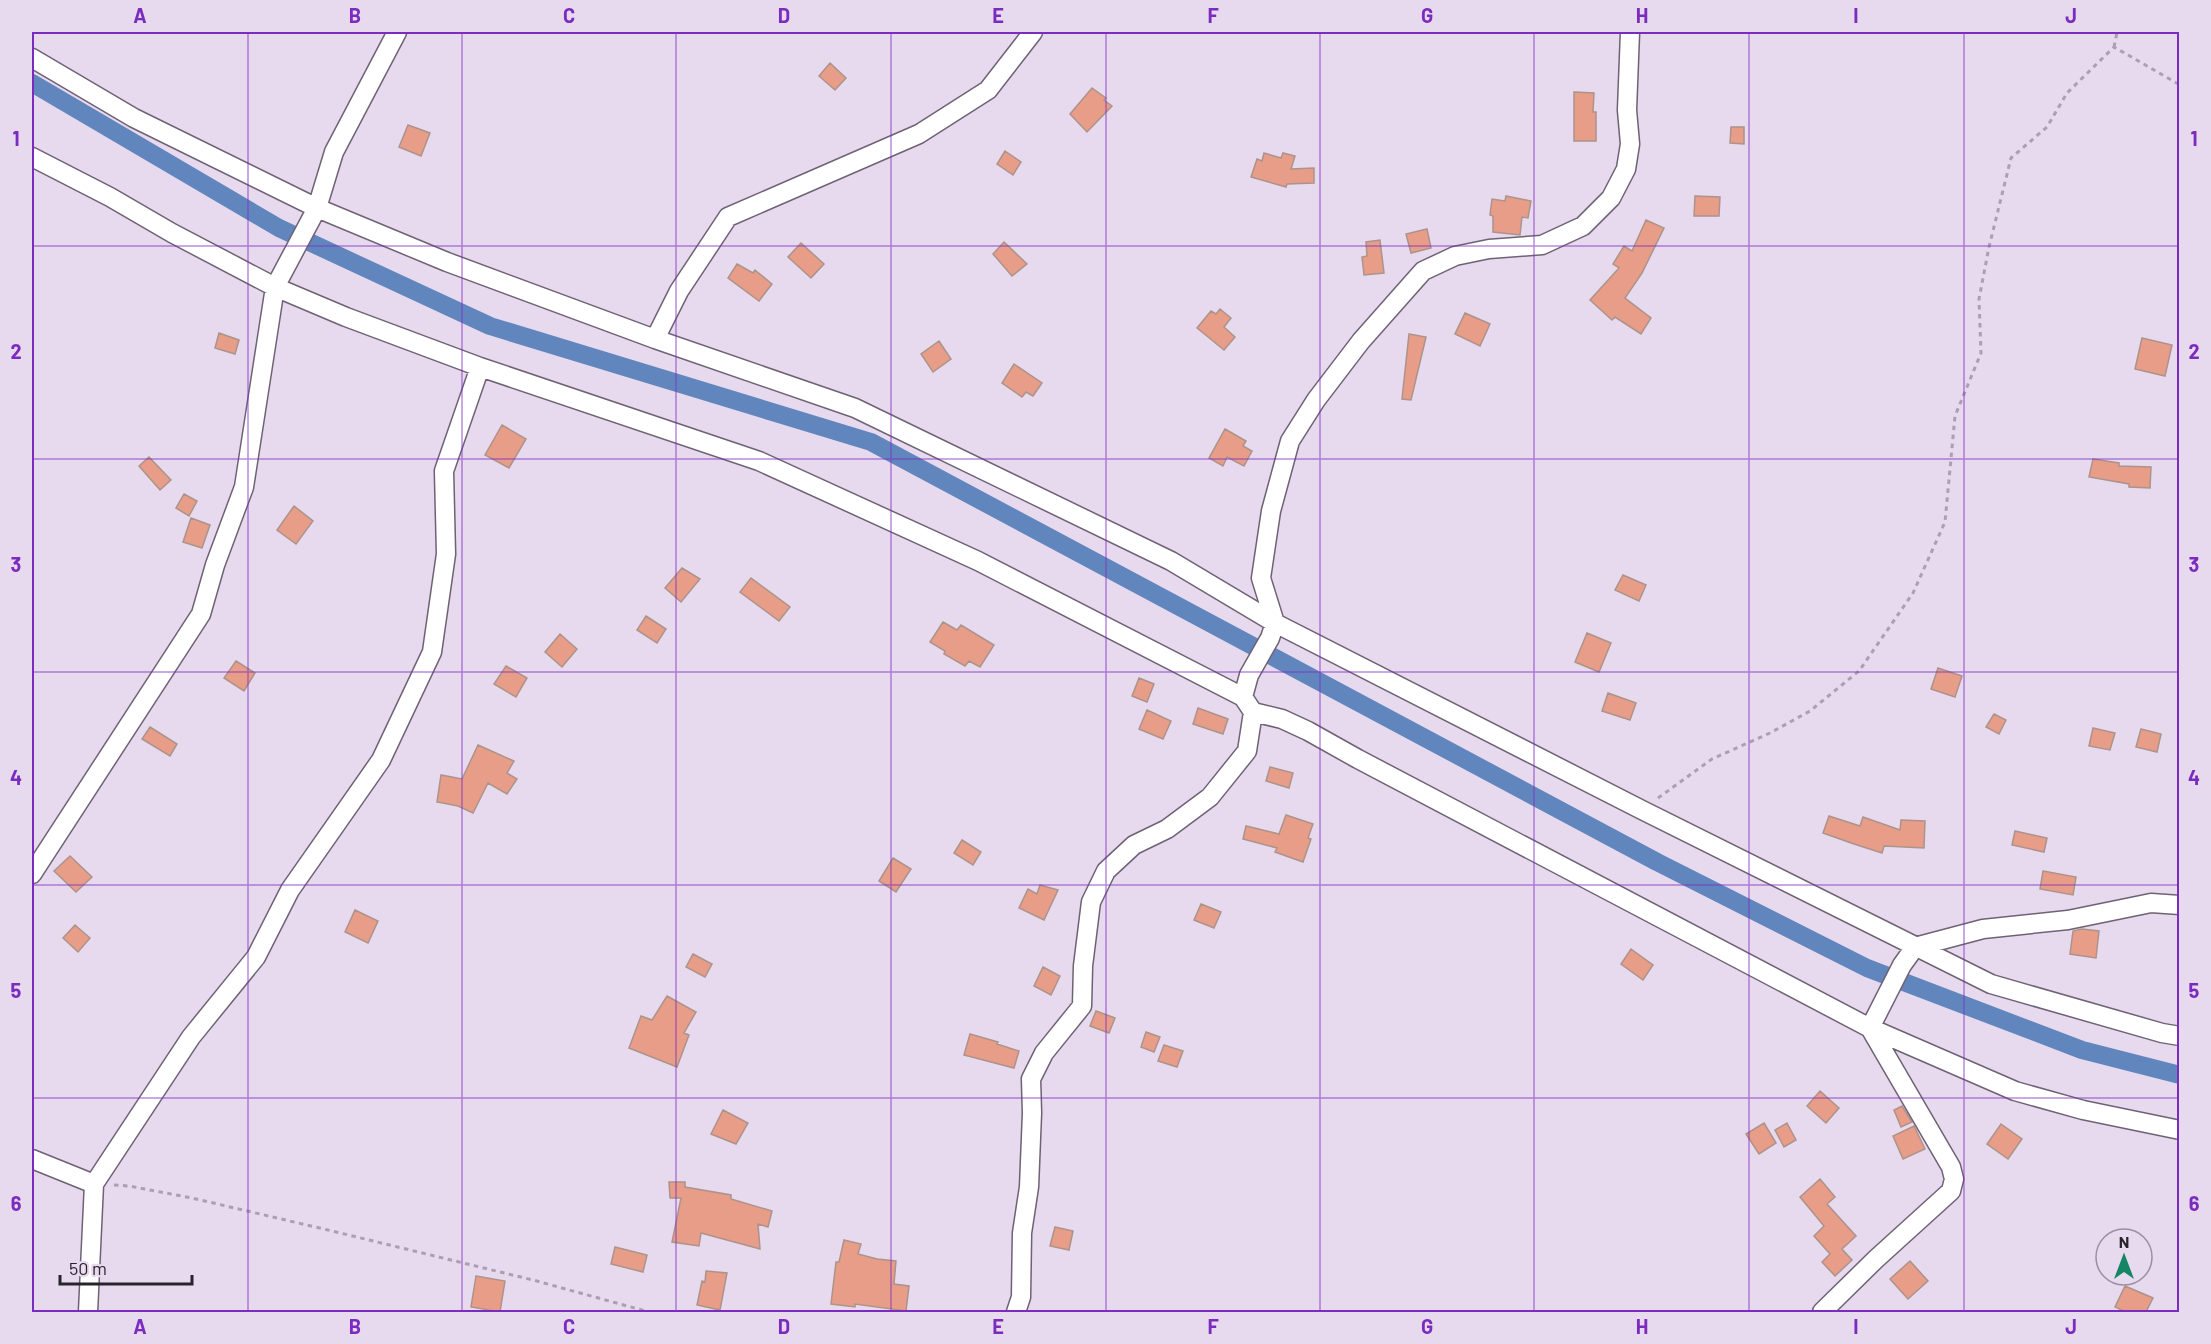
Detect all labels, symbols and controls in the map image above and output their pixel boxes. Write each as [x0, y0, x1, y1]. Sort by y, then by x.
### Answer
text: A [133, 3, 147, 27]
text: B [349, 3, 361, 27]
text: C [563, 3, 575, 27]
text: D [778, 3, 790, 27]
text: E [992, 3, 1004, 27]
text: F [1207, 3, 1219, 27]
text: G [1421, 3, 1433, 27]
text: H [1636, 3, 1648, 27]
text: I [1853, 3, 1859, 27]
text: J [2065, 3, 2077, 27]
text: 1 [12, 126, 20, 150]
text: 1 [2190, 126, 2198, 150]
text: 2 [10, 339, 22, 363]
text: 2 [2188, 339, 2200, 363]
text: 3 [11, 552, 21, 576]
text: 3 [2189, 552, 2199, 576]
text: 4 [10, 765, 22, 789]
text: 4 [2188, 765, 2200, 789]
text: 5 [11, 978, 22, 1002]
text: 5 [2189, 978, 2200, 1002]
text: 6 [11, 1191, 22, 1215]
text: 6 [2189, 1191, 2200, 1215]
north arrow [2094, 1227, 2154, 1287]
text: N [2119, 1232, 2129, 1251]
scale bar [60, 1248, 192, 1286]
text: 50 m [69, 1257, 107, 1279]
text: A [133, 1314, 147, 1338]
text: B [349, 1314, 361, 1338]
text: C [563, 1314, 575, 1338]
text: D [778, 1314, 790, 1338]
text: E [992, 1314, 1004, 1338]
text: F [1207, 1314, 1219, 1338]
text: G [1421, 1314, 1433, 1338]
text: H [1636, 1314, 1648, 1338]
text: I [1853, 1314, 1859, 1338]
text: J [2065, 1314, 2077, 1338]

